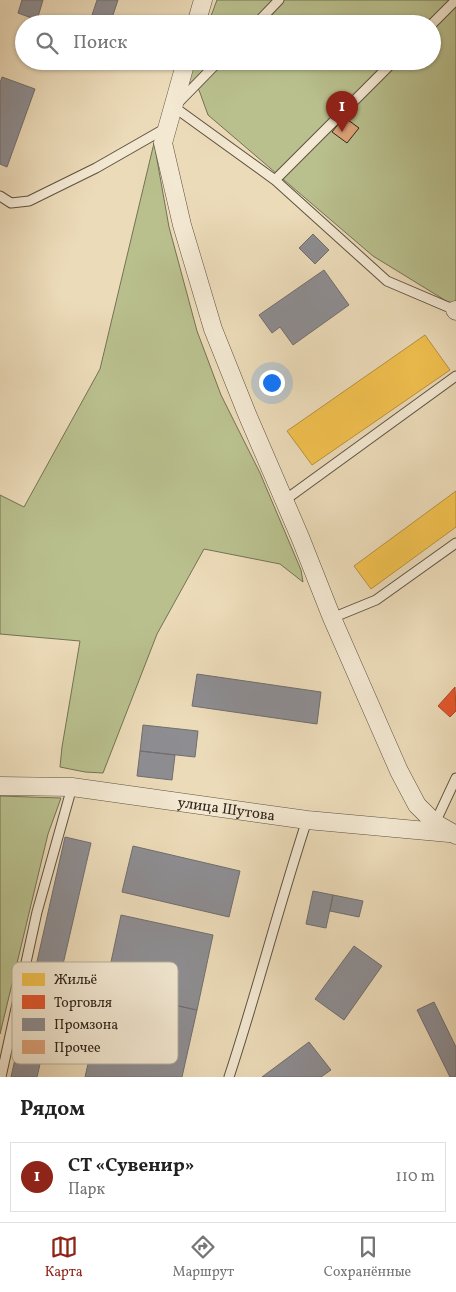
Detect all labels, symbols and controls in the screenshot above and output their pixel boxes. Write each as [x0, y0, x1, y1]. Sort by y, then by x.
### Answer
search box [15, 15, 441, 70]
icon: search [33, 29, 61, 57]
text: Поиск [73, 30, 127, 56]
pin: 1 [326, 91, 358, 132]
your location [259, 370, 285, 396]
street label: улица Шутова [176, 793, 276, 827]
legend [12, 962, 178, 1064]
text: Жильё [54, 971, 98, 990]
text: Торговля [54, 994, 112, 1013]
text: Промзона [54, 1016, 118, 1035]
text: Прочее [54, 1039, 101, 1058]
text: Рядом [20, 1095, 85, 1124]
text: СТ «Сувенир» [68, 1153, 194, 1179]
text: 1 [34, 1166, 40, 1188]
text: 110 m [396, 1166, 435, 1188]
text: Парк [68, 1179, 105, 1201]
tab: Карта [45, 1233, 83, 1282]
tab: Маршрут [172, 1233, 234, 1282]
tab: Сохранённые [324, 1233, 411, 1282]

